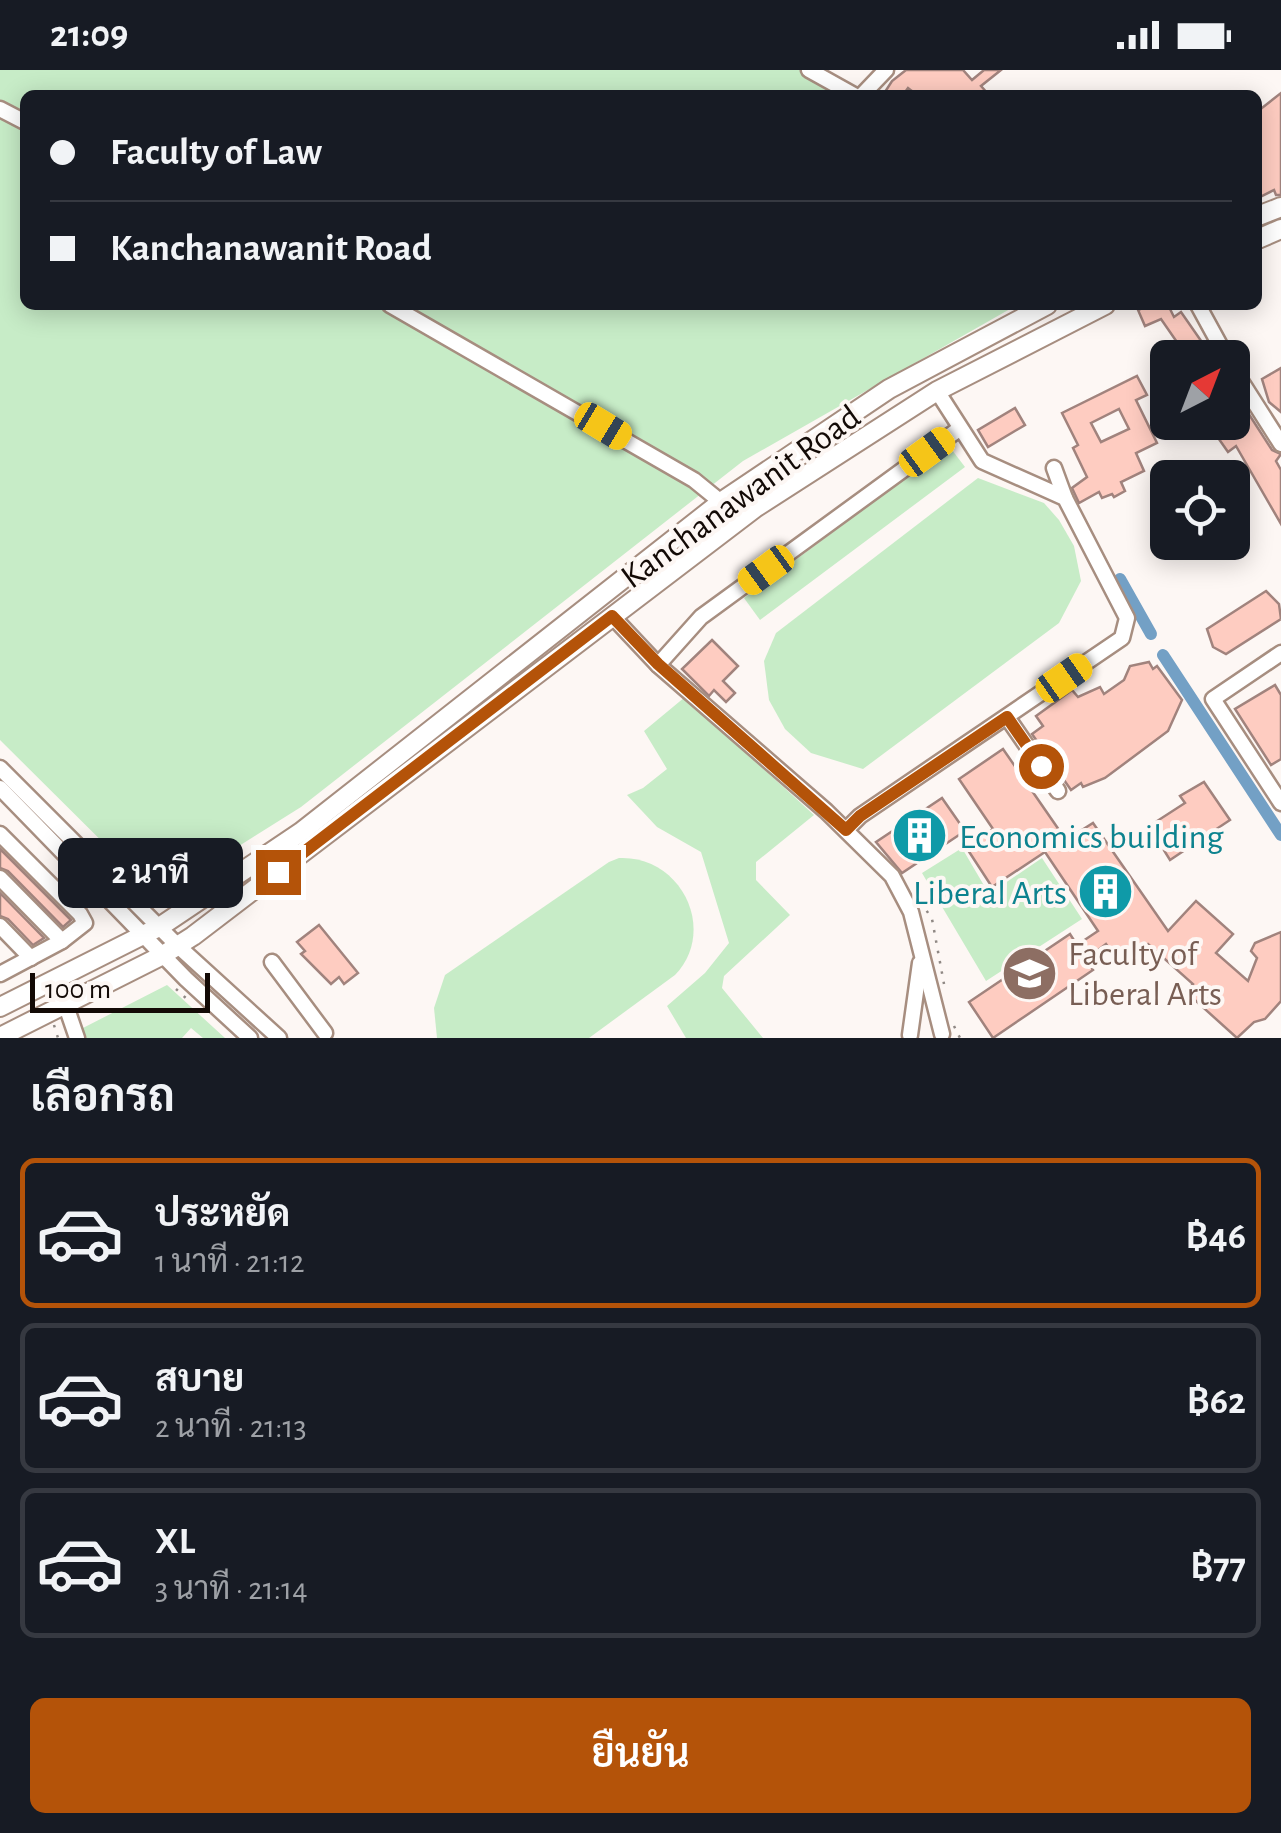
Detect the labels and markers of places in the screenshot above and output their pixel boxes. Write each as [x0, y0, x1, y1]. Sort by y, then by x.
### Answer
building icon: Economics building [890, 806, 950, 866]
place label: Economics building [959, 820, 1224, 855]
building icon: Liberal Arts [1076, 862, 1136, 922]
place label: Liberal Arts [913, 876, 1067, 911]
place label: Faculty of Liberal Arts [1068, 937, 1222, 1012]
school or university icon: Faculty of Liberal Arts [999, 943, 1059, 1003]

